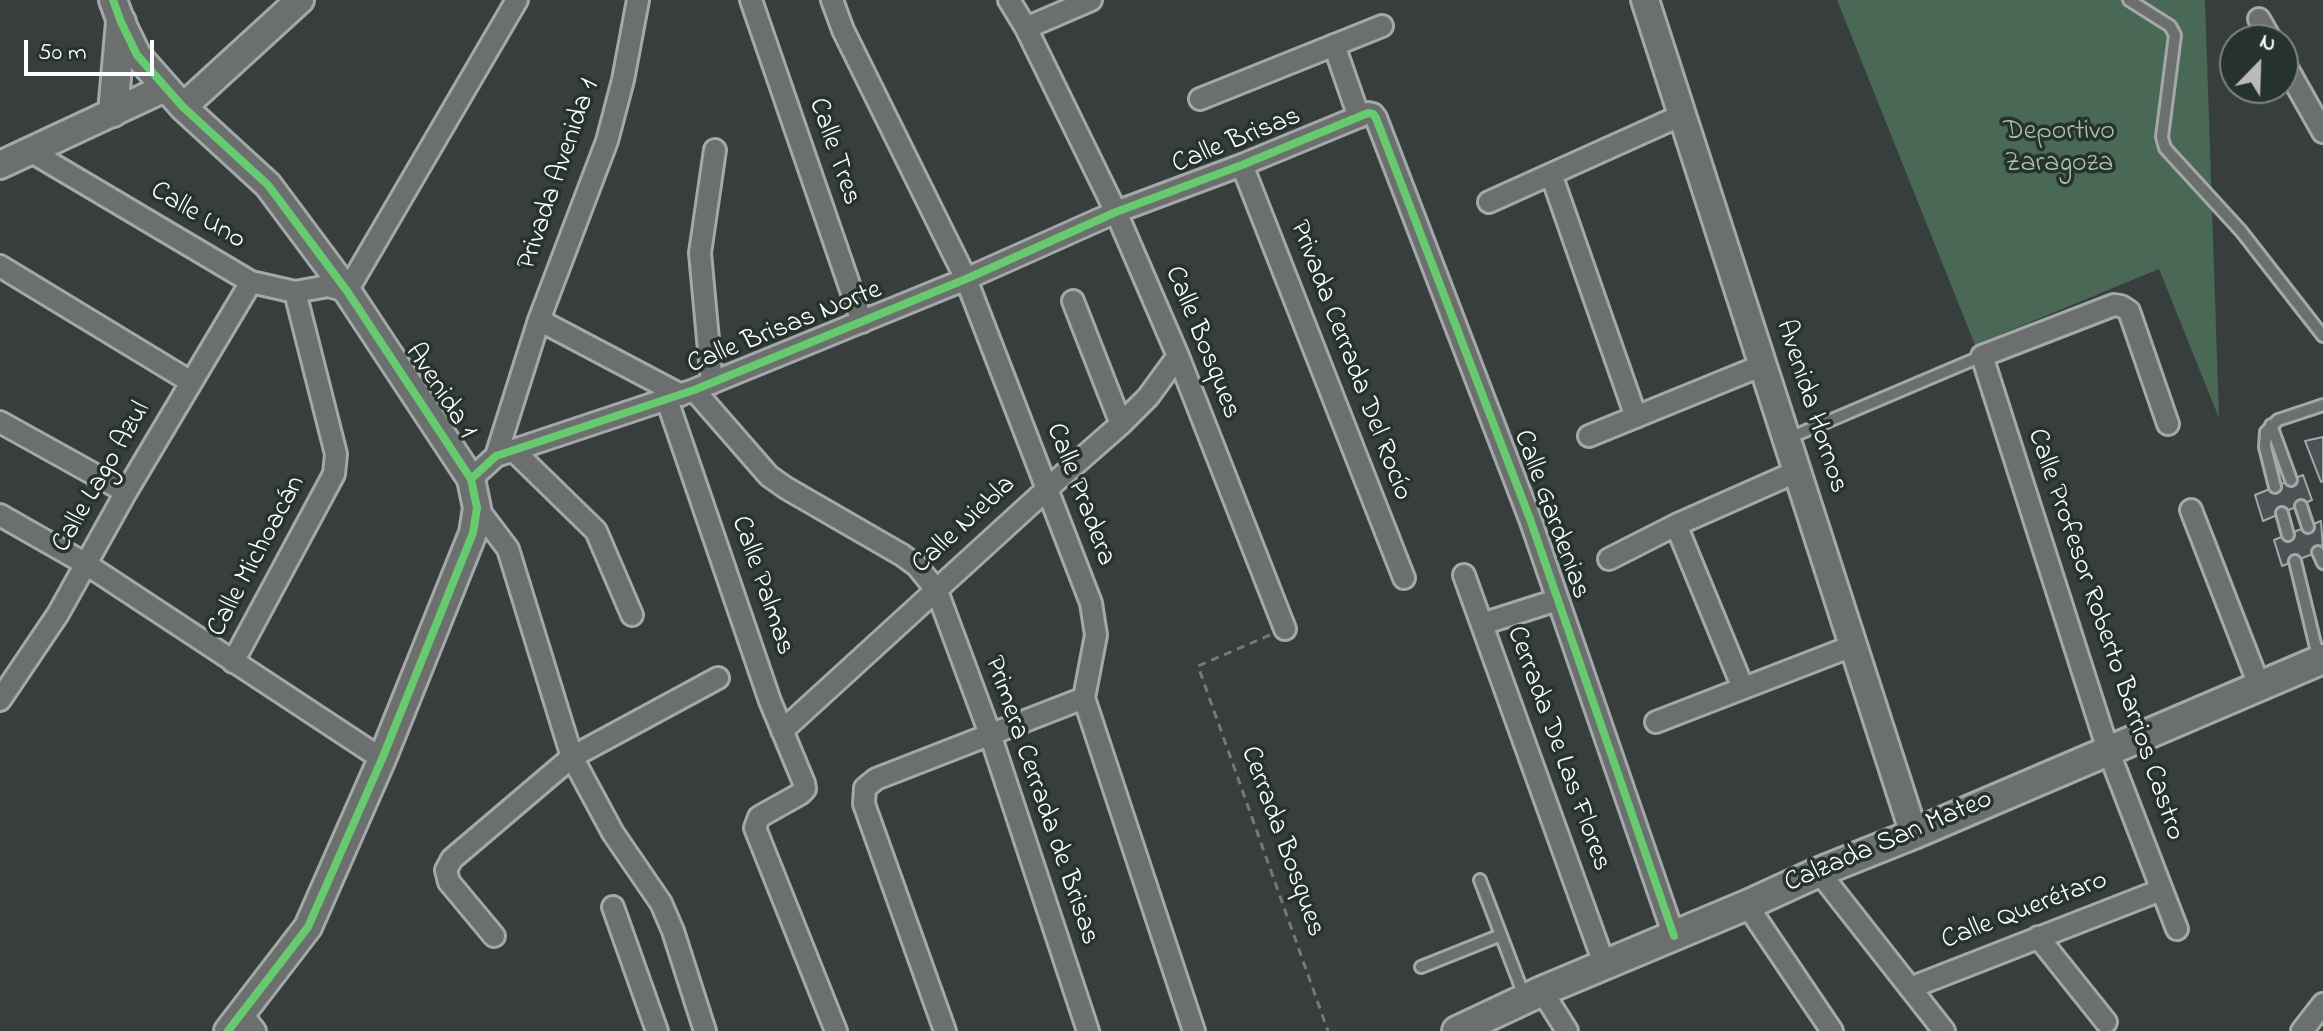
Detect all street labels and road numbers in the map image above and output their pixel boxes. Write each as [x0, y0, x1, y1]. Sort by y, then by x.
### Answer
street label: Privada Avenida 1 [512, 75, 608, 275]
street label: Calle Tres [799, 94, 867, 210]
street label: Calle Brisas [1168, 101, 1306, 183]
street label: Calle Uno [143, 175, 251, 259]
street label: Privada Cerrada Del Rocío [1280, 216, 1418, 506]
street label: Calle Bosques [1155, 262, 1247, 424]
street label: Calle Brisas Norte [683, 275, 887, 383]
street label: Avenida Hornos [1766, 316, 1854, 498]
street label: Avenida 1 [396, 338, 482, 446]
street label: Calle Lago Azul [46, 397, 160, 559]
street label: Calle Pradera [1036, 419, 1122, 571]
street label: Calle Profesor Roberto Barrios Castro [2018, 425, 2190, 845]
street label: Calle Gardenias [1504, 426, 1596, 604]
street label: Calle Niebla [906, 469, 1024, 583]
street label: Calle Michoacán [202, 471, 314, 643]
street label: Calle Palmas [722, 512, 800, 660]
street label: Cerrada De Las Flores [1497, 622, 1617, 876]
street label: Primera Cerrada de Brisas [975, 652, 1105, 950]
street label: Cerrada Bosques [1231, 742, 1331, 942]
street label: Calzada San Mateo [1780, 784, 1998, 902]
street label: Calle Querétaro [1937, 865, 2113, 959]

